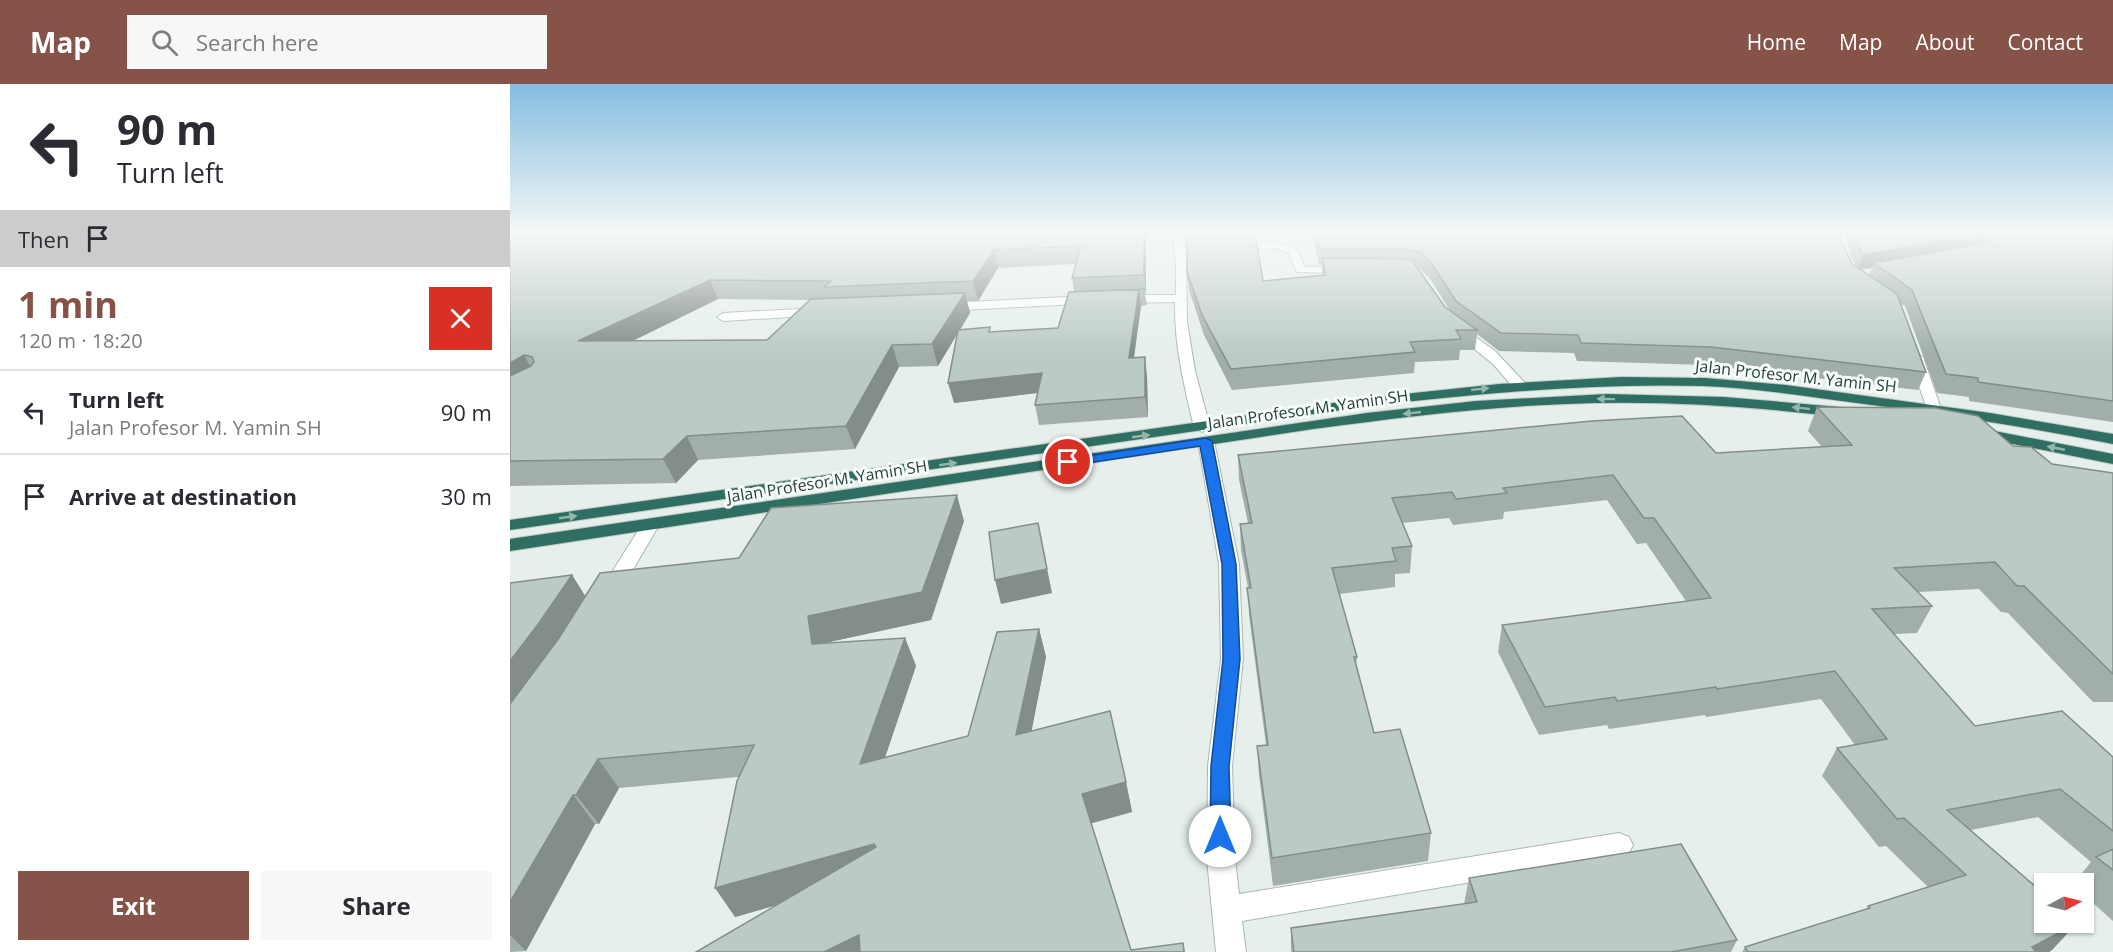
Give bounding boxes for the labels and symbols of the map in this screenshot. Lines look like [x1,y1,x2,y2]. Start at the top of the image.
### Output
street label: Jalan Profesor M. Yamin SH [1692,354,1898,398]
street label: Jalan Profesor M. Yamin SH [1204,384,1410,434]
one-way arrow [1471,384,1490,394]
one-way arrow [1597,394,1616,404]
one-way arrow [1791,403,1810,412]
one-way arrow [1402,408,1421,418]
one-way arrow [1132,431,1151,440]
pin [1042,436,1093,487]
one-way arrow [2046,443,2065,452]
street label: Jalan Profesor M. Yamin SH [723,454,929,508]
one-way arrow [939,459,958,468]
one-way arrow [559,512,578,521]
position arrow [1188,804,1252,868]
north arrow [2034,873,2094,933]

